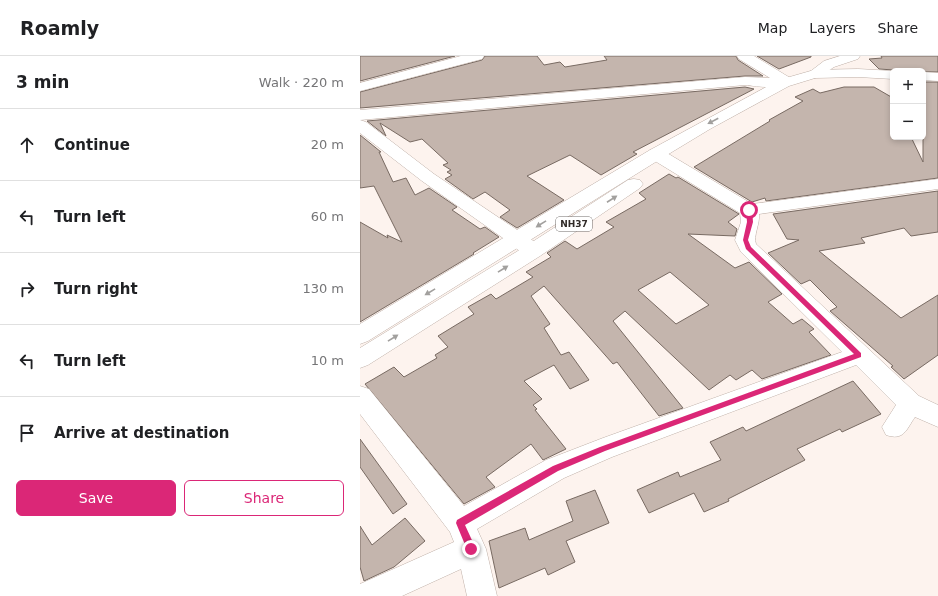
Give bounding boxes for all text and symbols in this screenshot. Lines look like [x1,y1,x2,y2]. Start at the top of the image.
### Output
text: Roamly [20,17,99,39]
text: Map [758,20,787,36]
text: Layers [809,20,856,36]
text: Share [878,20,918,36]
map controls [890,68,926,140]
button: + [890,68,926,104]
text: 3 min [16,72,69,92]
text: Walk · 220 m [259,75,344,90]
button: − [890,104,926,140]
one-way arrow [707,118,718,125]
icon: ahead [16,134,38,156]
text: Continue [54,136,130,154]
text: 20 m [311,137,344,152]
one-way arrow [607,195,618,202]
route start [740,201,758,219]
icon: left [16,206,38,228]
text: Turn left [54,208,126,226]
text: 60 m [311,209,344,224]
road number: NH37 [556,217,592,231]
one-way arrow [535,221,547,228]
one-way arrow [498,265,508,273]
icon: right [16,278,38,300]
text: Turn right [54,280,138,298]
text: 130 m [302,281,344,296]
one-way arrow [424,289,436,296]
one-way arrow [388,334,398,342]
icon: left [16,350,38,372]
text: Turn left [54,352,126,370]
text: 10 m [311,353,344,368]
icon: arrive [16,422,38,444]
text: Arrive at destination [54,424,229,442]
button: Save [16,480,176,516]
button: Share [184,480,344,516]
route end [462,540,480,558]

